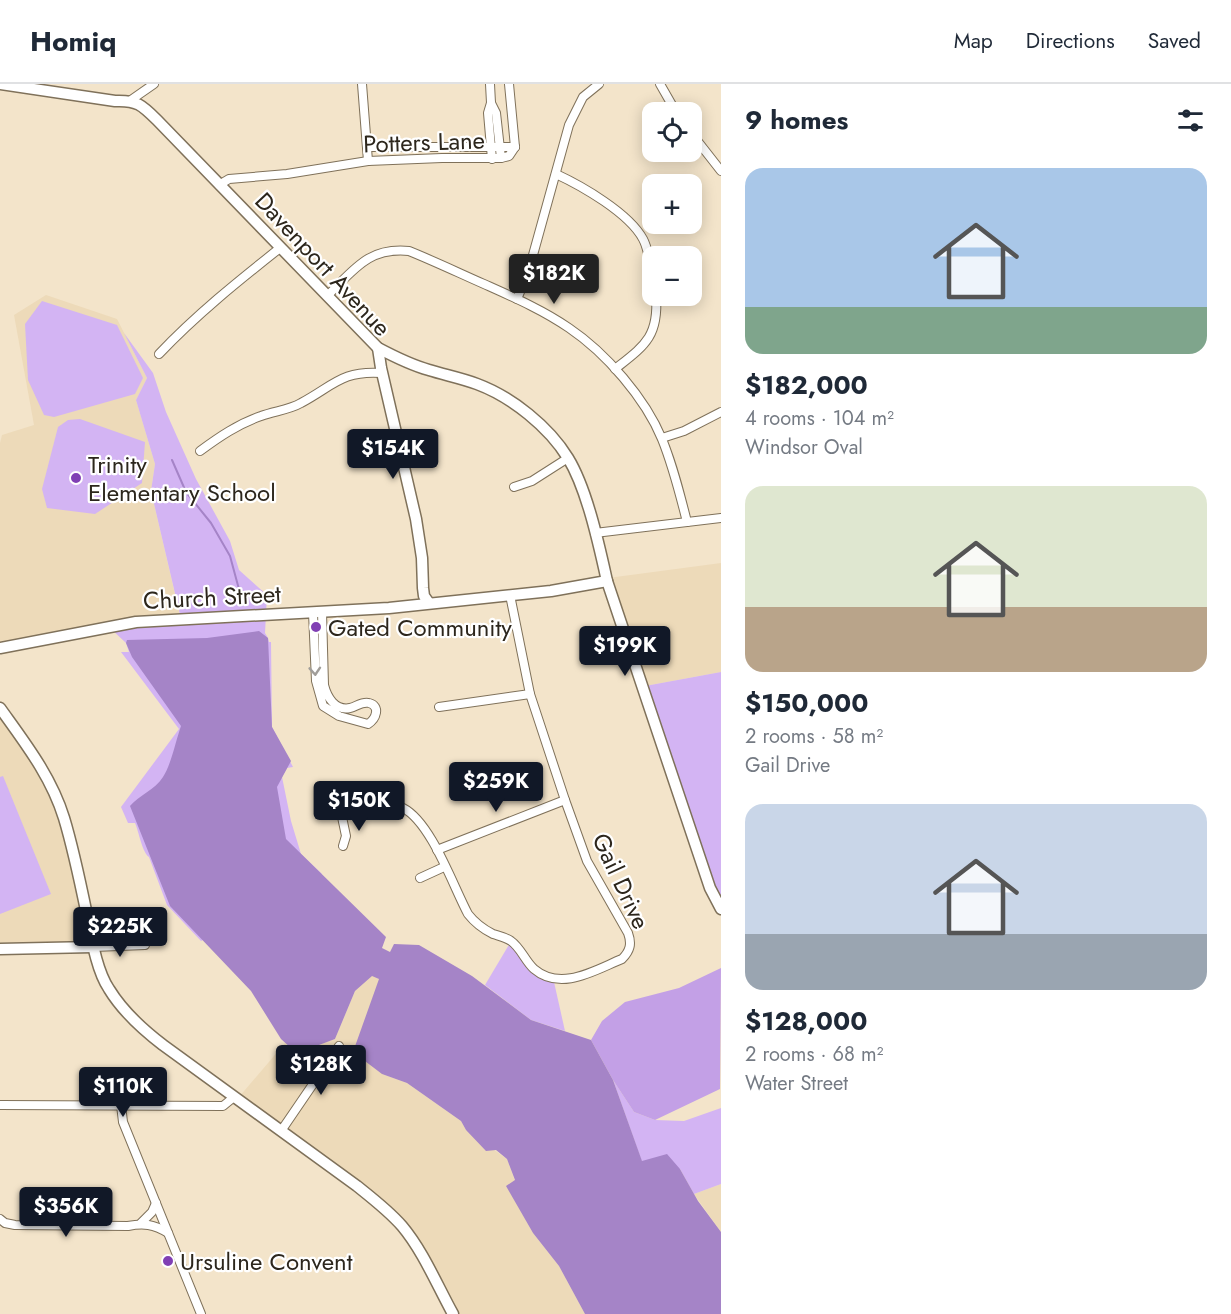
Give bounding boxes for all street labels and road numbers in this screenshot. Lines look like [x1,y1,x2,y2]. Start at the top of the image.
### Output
street label: Potters Lane [363,122,485,162]
street label: Davenport Avenue [247,184,399,344]
street label: Church Street [142,576,282,618]
street label: Gail Drive [583,827,659,935]

